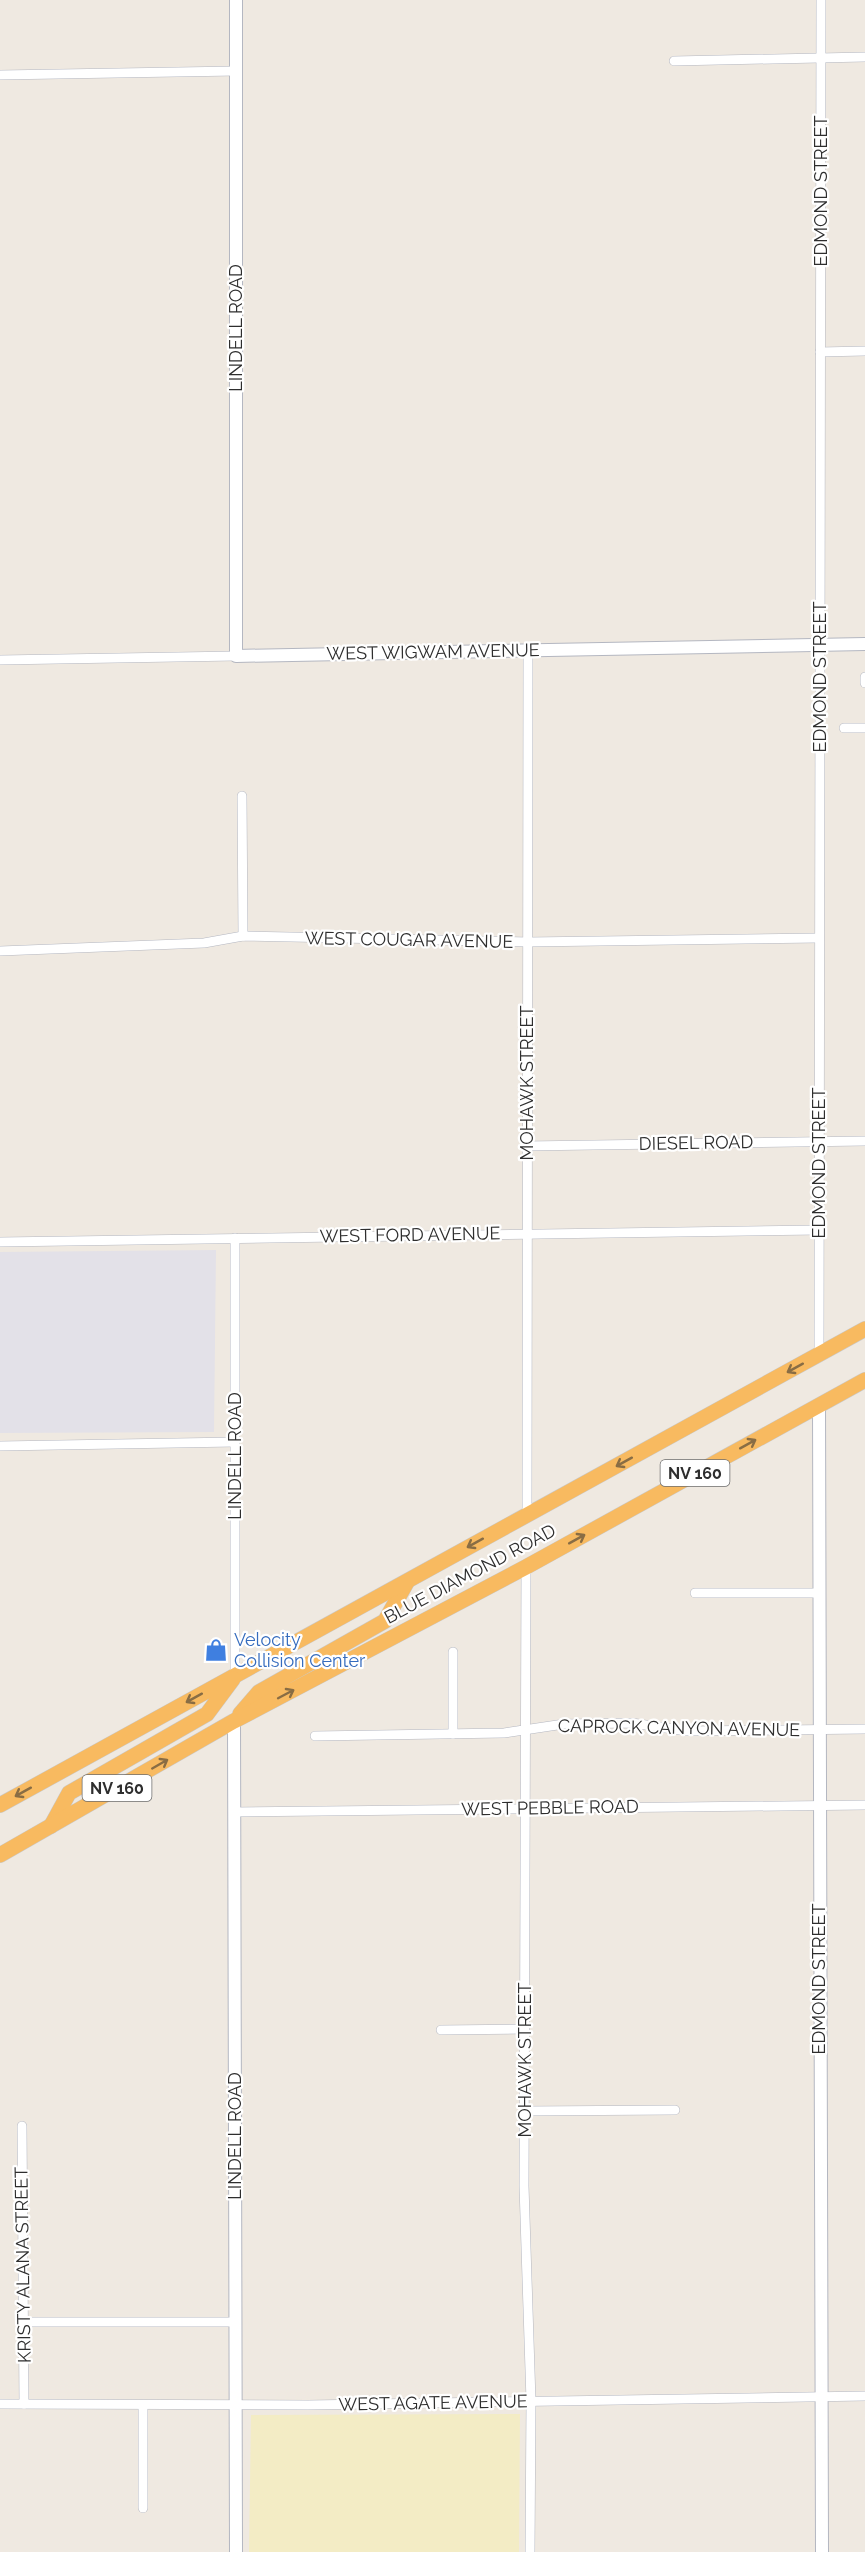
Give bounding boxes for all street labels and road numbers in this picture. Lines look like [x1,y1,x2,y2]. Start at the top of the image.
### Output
street label: EDMOND STREET [810,115,831,267]
street label: LINDELL ROAD [225,264,246,392]
street label: EDMOND STREET [809,601,830,753]
street label: WEST WIGWAM AVENUE [326,639,540,664]
street label: WEST COUGAR AVENUE [305,927,513,952]
street label: MOHAWK STREET [516,1005,537,1161]
street label: EDMOND STREET [808,1087,829,1239]
street label: DIESEL ROAD [639,1131,754,1154]
street label: WEST FORD AVENUE [319,1222,501,1247]
street label: LINDELL ROAD [224,1392,245,1520]
road number: NV 160 [660,1460,730,1486]
street label: BLUE DIAMOND ROAD [380,1519,559,1628]
street label: CAPROCK CANYON AVENUE [558,1715,800,1740]
road number: NV 160 [82,1775,152,1801]
street label: WEST PEBBLE ROAD [461,1795,639,1820]
street label: EDMOND STREET [808,1903,829,2055]
street label: MOHAWK STREET [514,1982,535,2138]
street label: LINDELL ROAD [224,2072,245,2200]
street label: KRISTY ALANA STREET [10,2167,35,2363]
street label: WEST AGATE AVENUE [338,2390,528,2415]

